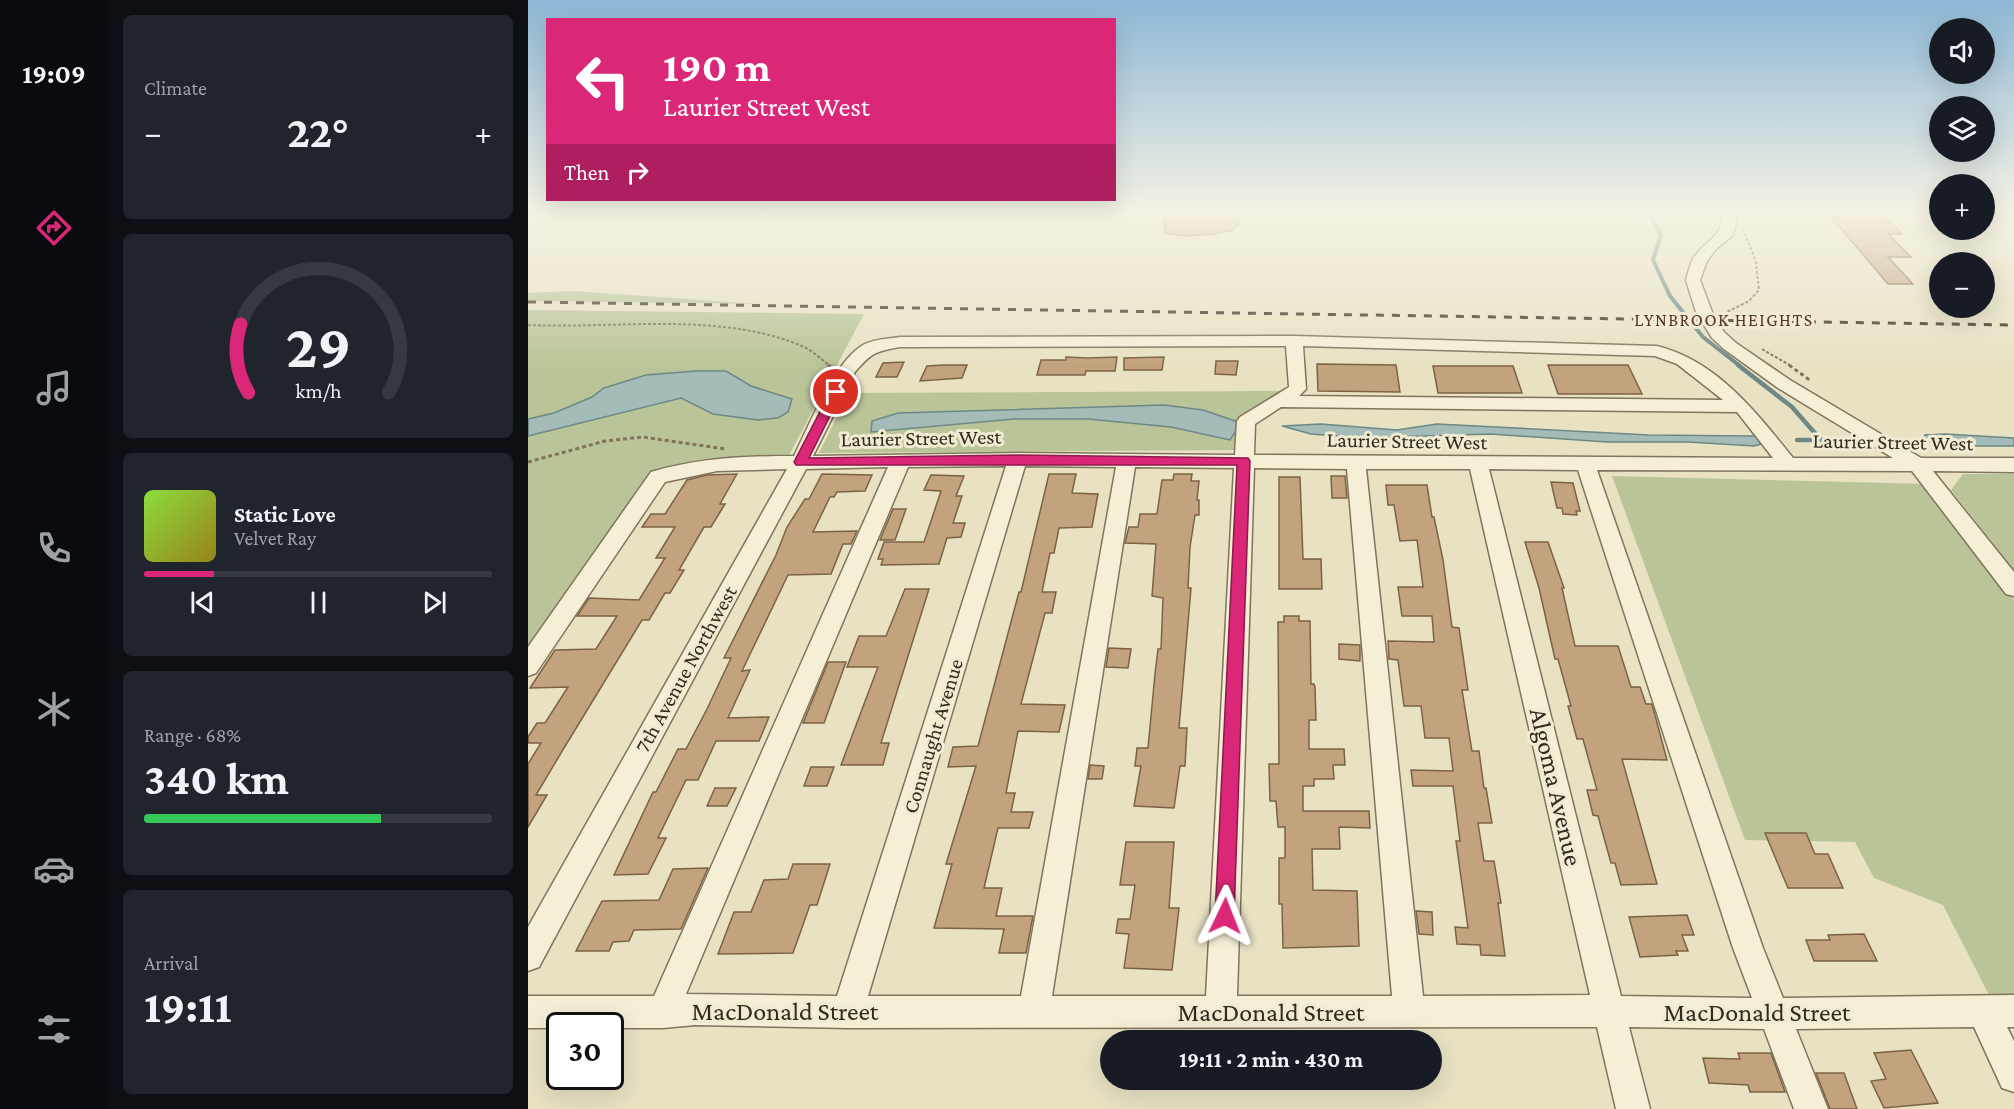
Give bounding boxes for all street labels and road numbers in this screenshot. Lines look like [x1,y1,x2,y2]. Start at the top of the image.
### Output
street label: Laurier Street West [840,425,1003,451]
street label: Laurier Street West [1326,428,1489,454]
street label: Laurier Street West [1812,429,1975,455]
street label: 7th Avenue Northwest [630,581,742,757]
street label: Connaught Avenue [898,656,968,816]
street label: Algoma Avenue [1524,705,1588,869]
street label: MacDonald Street [692,997,879,1026]
street label: MacDonald Street [1178,998,1365,1027]
street label: MacDonald Street [1664,998,1851,1027]

